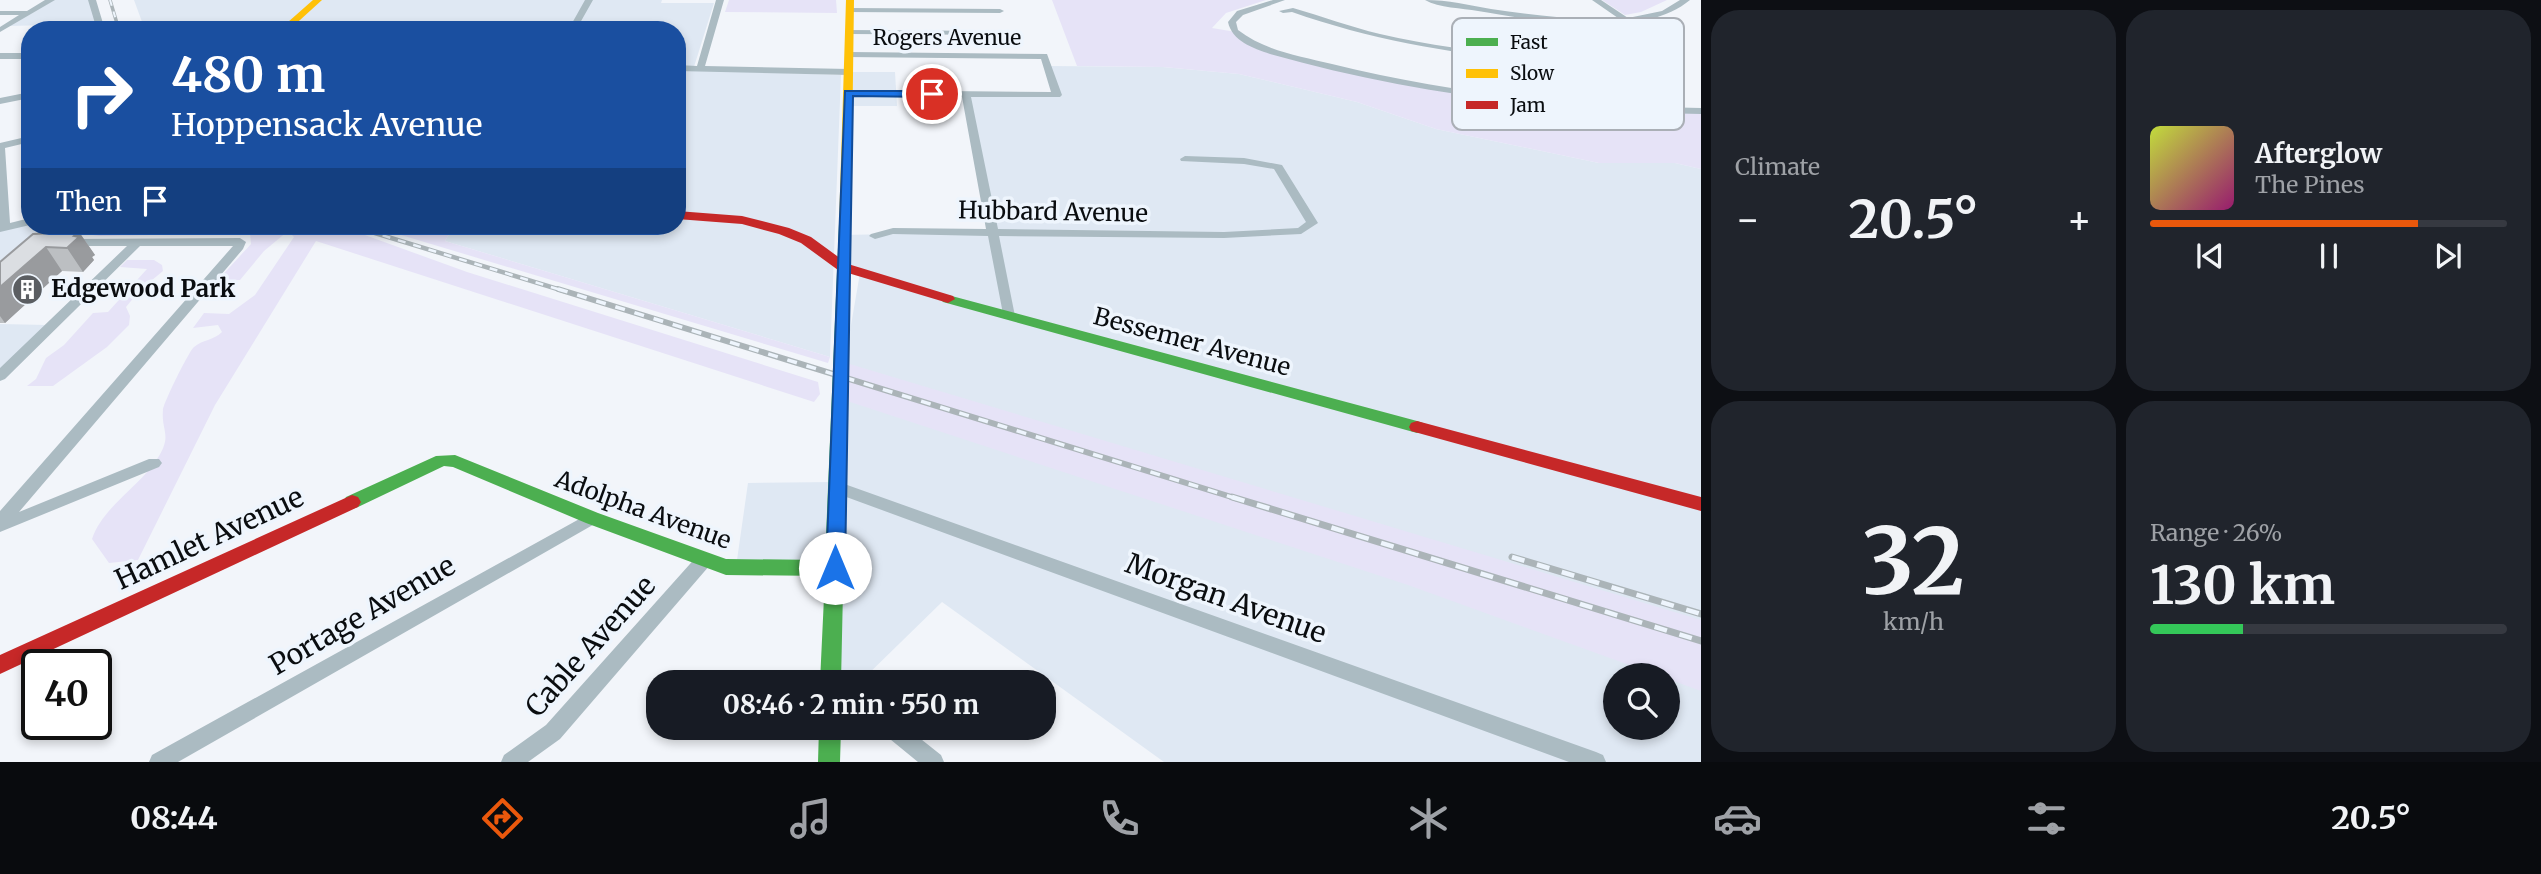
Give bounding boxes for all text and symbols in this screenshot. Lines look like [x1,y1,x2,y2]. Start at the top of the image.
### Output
legend [1452,18,1684,130]
street label: Rogers Avenue [873,24,1021,51]
text: Fast [1510,30,1548,54]
text: 480 m [171,44,325,105]
icon: right [56,49,147,140]
text: Slow [1510,61,1555,85]
pin [902,64,962,124]
icon: arrive [913,75,951,113]
text: Jam [1509,93,1546,117]
text: Hoppensack Avenue [171,105,483,145]
text: Afterglow [2255,137,2382,170]
text: Climate [1735,152,1820,181]
text: The Pines [2255,170,2365,199]
icon: arrive [136,182,174,220]
text: Then [56,185,122,218]
text: 20.5° [1849,187,1978,252]
street label: Hubbard Avenue [958,194,1148,229]
text: − [1735,196,1760,243]
text: + [2067,196,2092,243]
icon: previous [2191,237,2229,275]
icon: pause [2310,237,2348,275]
icon: next [2429,237,2467,275]
building icon: Edgewood Park [11,272,45,306]
place label: Edgewood Park [51,273,236,304]
street label: Bessemer Avenue [1090,300,1294,383]
street label: Adolpha Avenue [550,463,736,556]
street label: Hamlet Avenue [109,479,309,597]
text: 32 [1862,504,1965,619]
text: Range · 26% [2150,518,2282,547]
position arrow [798,531,872,605]
street label: Morgan Avenue [1121,545,1331,651]
street label: Portage Avenue [263,547,461,683]
text: 130 km [2150,553,2335,618]
street label: Cable Avenue [517,568,663,724]
text: km/h [1883,607,1944,636]
speed limit sign: 40 [21,649,112,740]
map controls [1603,663,1680,740]
button: search [1603,663,1680,740]
text: 08:46 · 2 min · 550 m [723,688,979,721]
icon: directions [478,794,527,843]
icon: music [786,794,835,843]
icon: phone [1095,794,1144,843]
icon: climate [1404,794,1453,843]
icon: car [1713,794,1762,843]
icon: filters [2022,794,2071,843]
text: 08:44 [130,798,218,838]
text: 20.5° [2331,798,2411,838]

